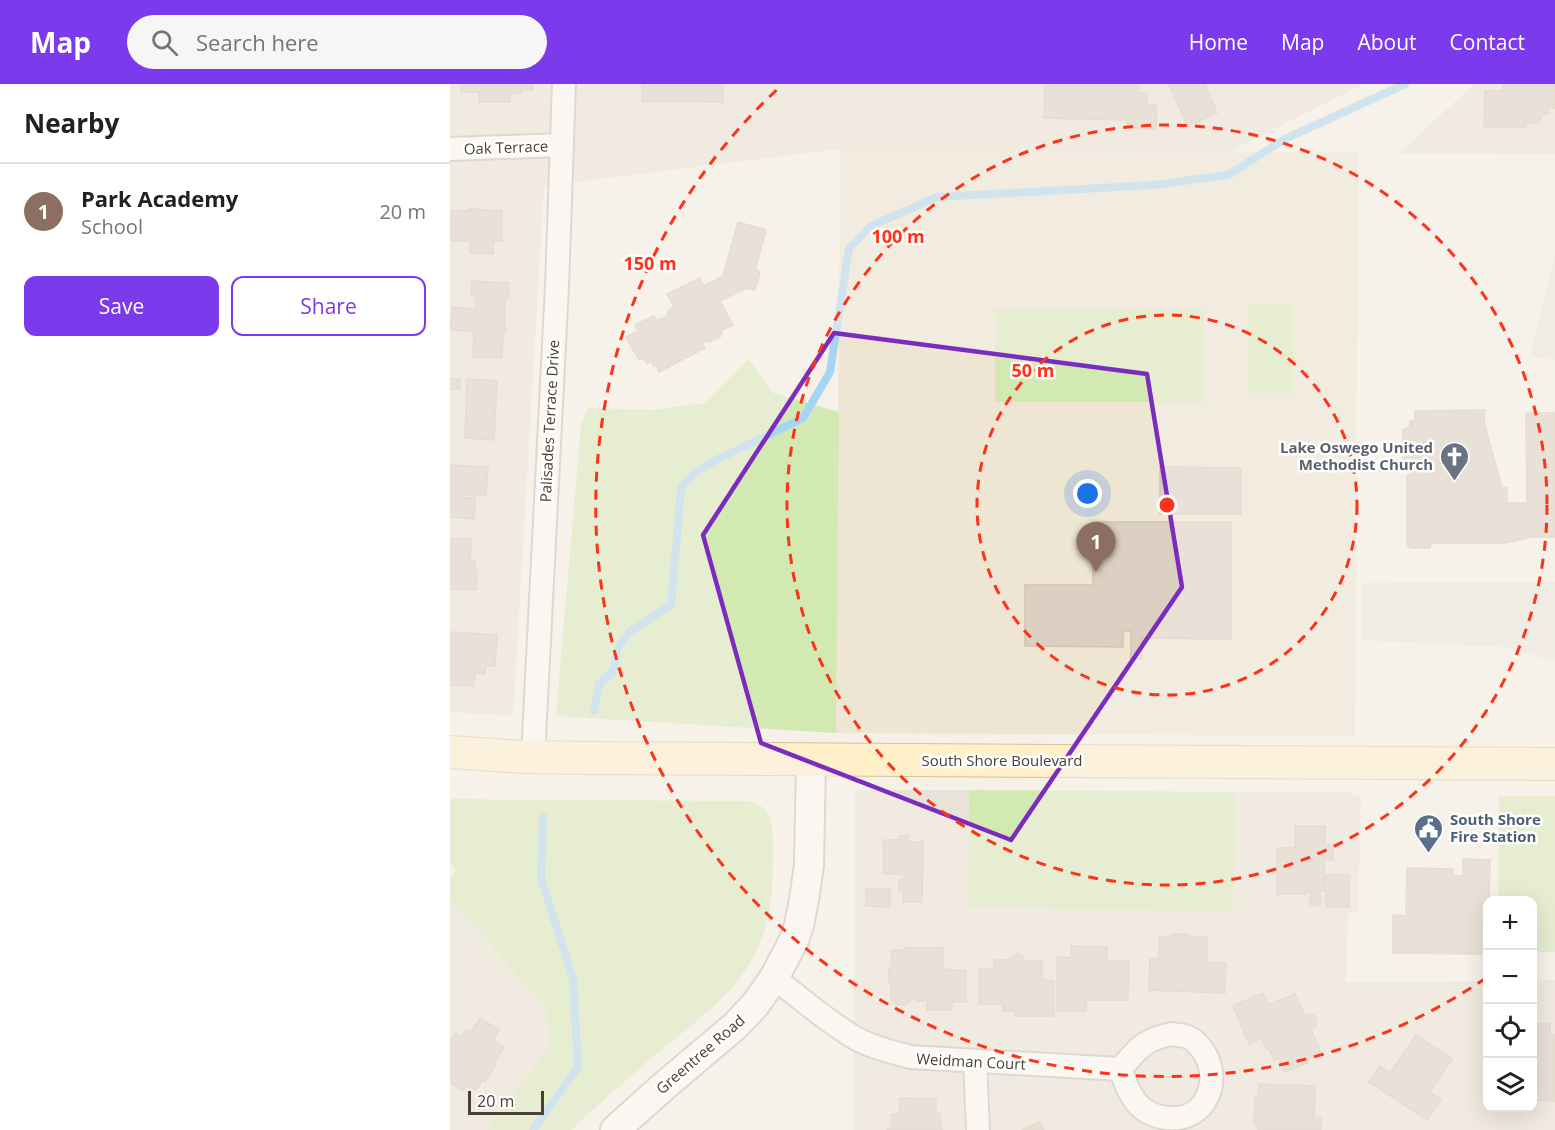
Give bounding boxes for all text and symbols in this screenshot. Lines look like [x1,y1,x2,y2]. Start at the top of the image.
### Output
search box [127,15,547,69]
text: Map [30,23,91,61]
icon: search [148,26,181,59]
text: Search here [196,27,319,57]
text: Home [1189,28,1248,56]
text: Map [1281,28,1324,56]
text: About [1357,28,1417,56]
text: Contact [1450,28,1525,56]
text: Nearby [24,105,119,141]
street label: Oak Terrace [463,136,549,158]
text: Park Academy [81,183,238,213]
text: 1 [38,198,49,225]
text: 20 m [379,198,426,225]
text: School [81,213,143,240]
text: 100 m [871,224,925,248]
text: 150 m [623,251,677,275]
button: Save [24,276,219,336]
button: Share [231,276,426,336]
street label: Palisades Terrace Drive [535,339,563,503]
text: 50 m [1012,358,1054,382]
place label: Lake Oswego United Methodist Church [1280,437,1433,474]
church icon: Lake Oswego United Methodist Church [1438,440,1470,482]
your location [1073,479,1102,508]
centre of rings [1157,495,1177,515]
pin: 1 [1076,522,1116,572]
street label: South Shore Boulevard [921,750,1083,770]
place label: South Shore Fire Station [1450,809,1541,846]
public building icon: South Shore Fire Station [1413,812,1445,854]
map controls [1483,896,1537,1112]
button: + [1483,896,1537,950]
button: − [1483,950,1537,1004]
button: locate [1483,1004,1537,1058]
street label: Greentree Road [652,1010,748,1098]
street label: Weidman Court [916,1048,1026,1074]
button: layers [1483,1058,1537,1112]
scale bar [468,1088,544,1116]
text: 20 m [477,1090,514,1112]

